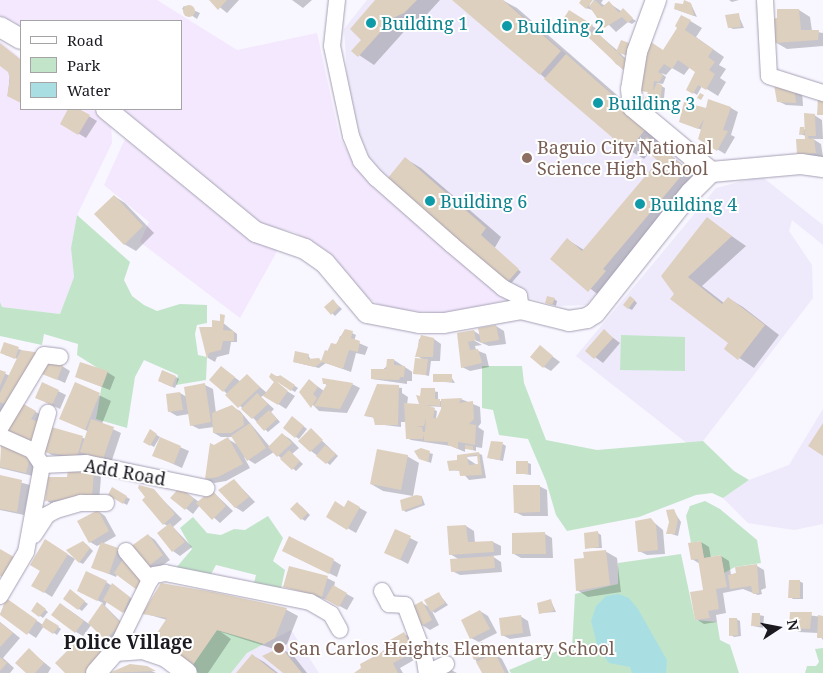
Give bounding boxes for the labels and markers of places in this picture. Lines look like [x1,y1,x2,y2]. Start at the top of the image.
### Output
place label: Building 1 [381,12,468,34]
place label: Building 2 [517,15,604,37]
marker: Building 1 [365,17,377,29]
marker: Building 2 [501,20,513,32]
place label: Building 3 [608,92,695,114]
marker: Building 3 [592,97,604,109]
place label: Baguio City National Science High School [537,137,713,180]
marker: Baguio City National Science High School [521,152,533,164]
place label: Building 6 [440,190,527,212]
place label: Building 4 [650,193,737,215]
marker: Building 6 [424,195,436,207]
marker: Building 4 [634,198,646,210]
place label: San Carlos Heights Elementary School [289,637,614,659]
marker: San Carlos Heights Elementary School [273,642,285,654]

